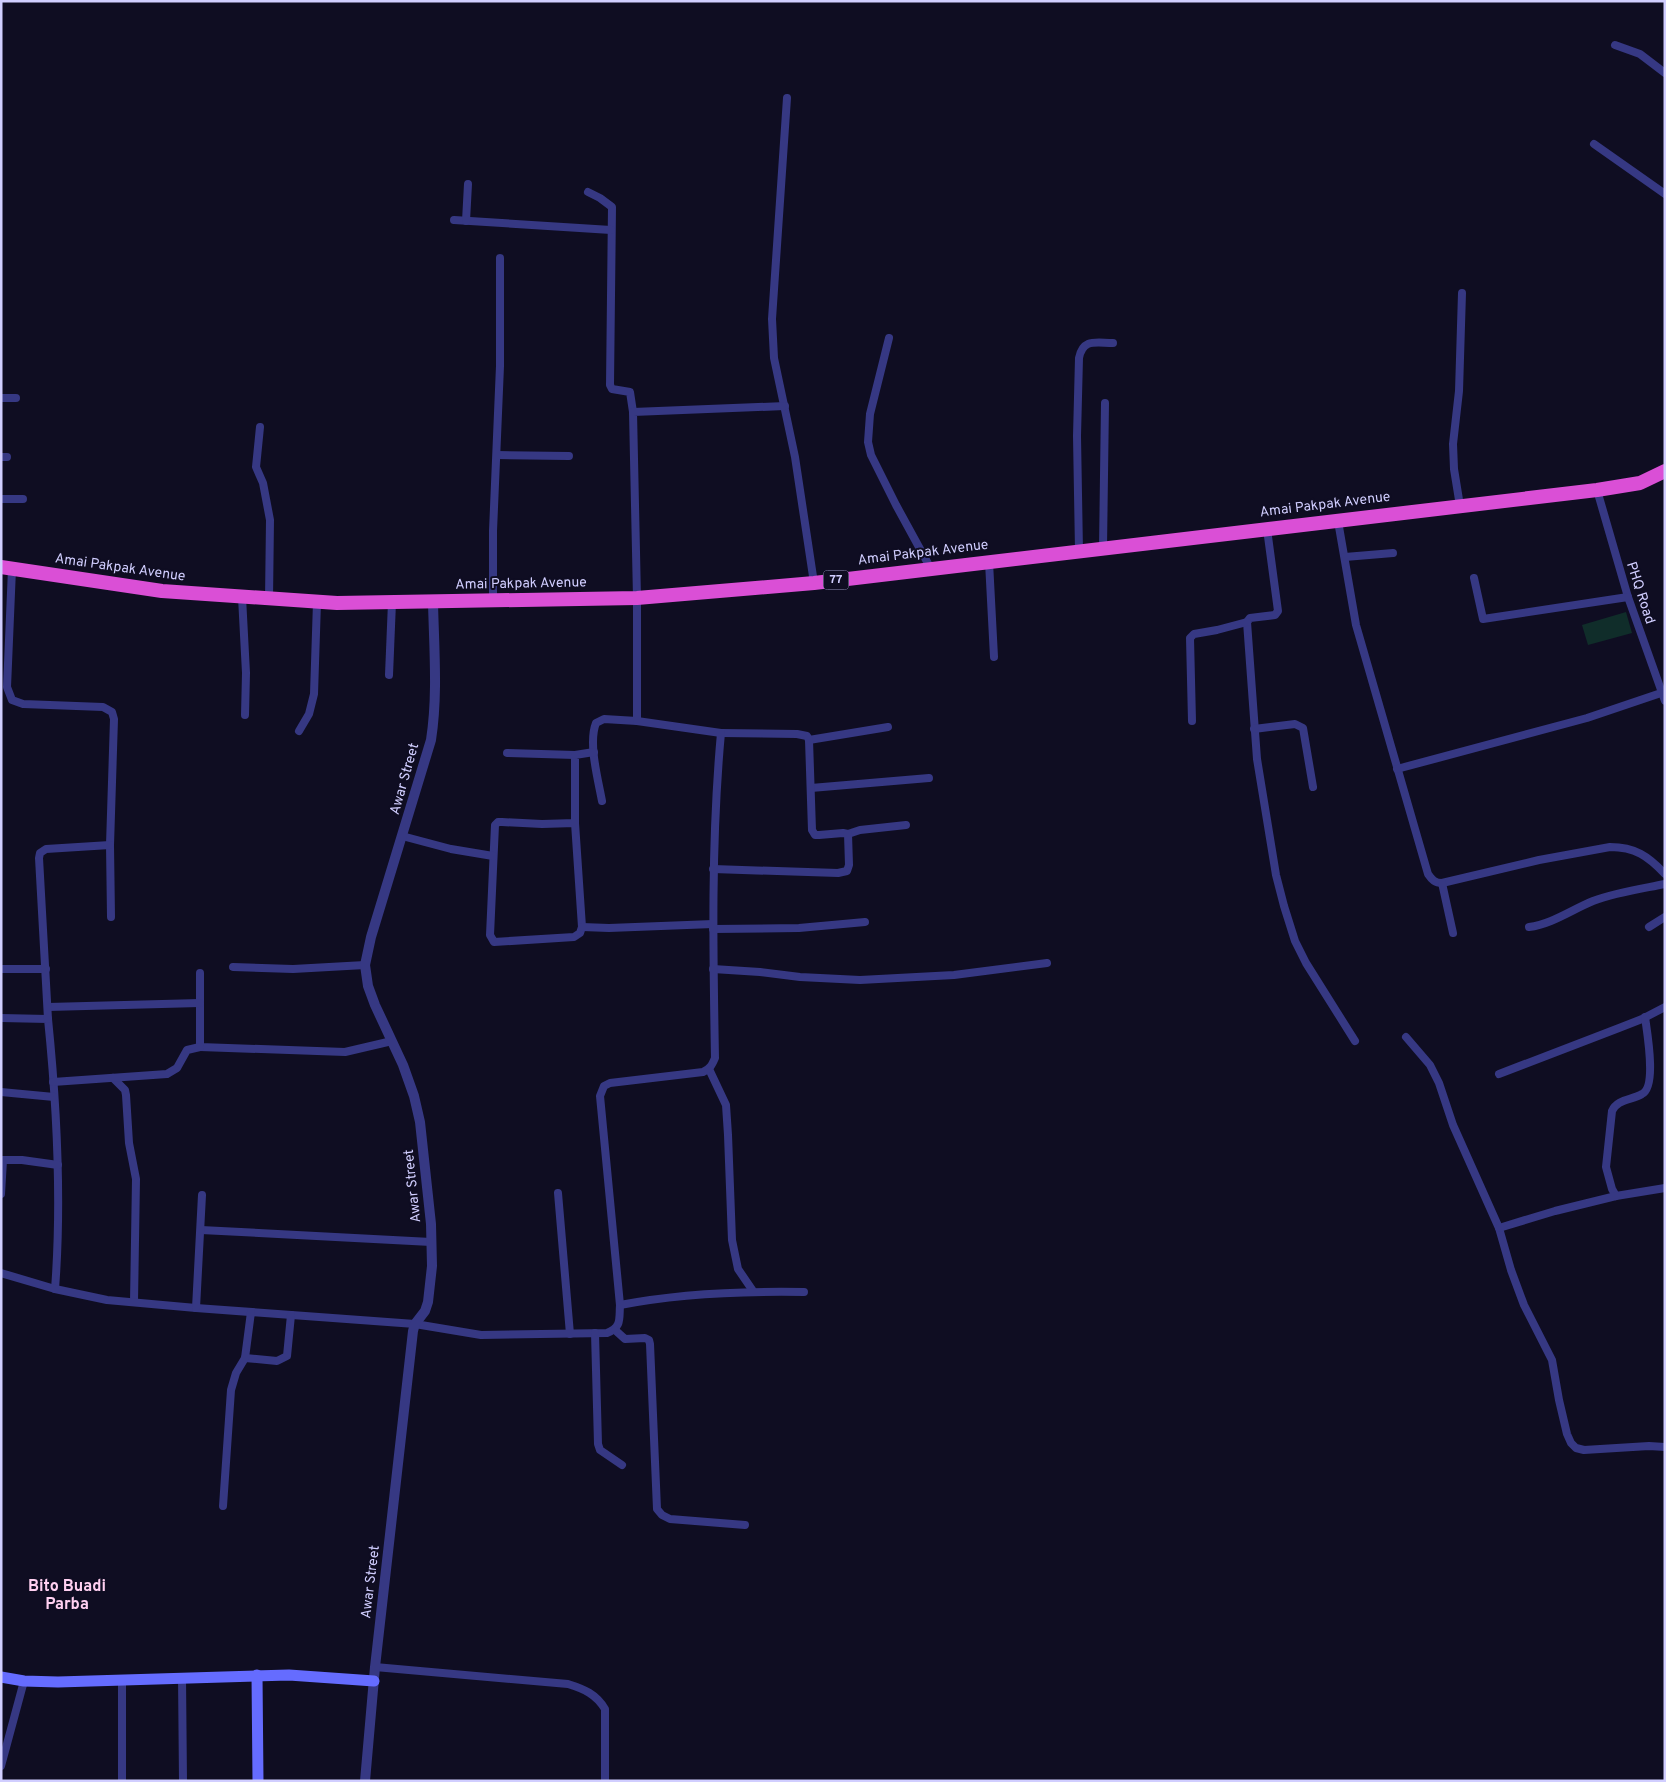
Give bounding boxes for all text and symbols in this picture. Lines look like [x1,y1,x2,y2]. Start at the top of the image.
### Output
street label: Amai Pakpak Avenue [1259,489,1391,521]
street label: Amai Pakpak Avenue [857,537,989,569]
street label: Amai Pakpak Avenue [54,550,186,586]
street label: PHQ Road [1622,560,1658,626]
road number: 77 [824,570,848,590]
street label: Amai Pakpak Avenue [455,574,587,594]
street label: Awar Street [387,741,423,817]
street label: Awar Street [401,1148,425,1224]
street label: Awar Street [358,1544,384,1620]
district label: Bito Buadi Parba [28,1577,106,1615]

